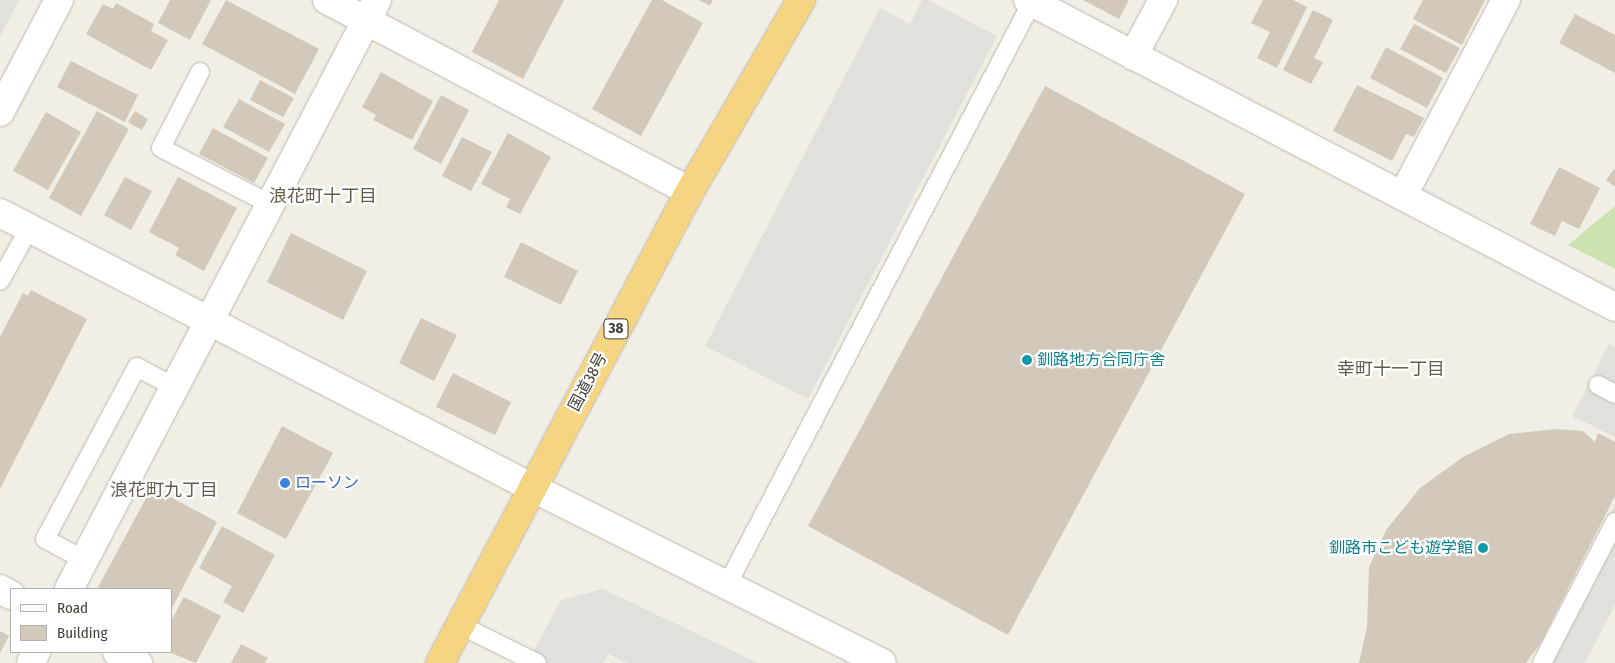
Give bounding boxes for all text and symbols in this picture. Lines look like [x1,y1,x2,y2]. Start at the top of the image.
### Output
district label: 浪花町十丁目 [269,185,377,207]
road number: 38 [602,316,630,342]
street label: 国道38号 [565,350,611,414]
place label: 釧路地方合同庁舎 [1037,350,1165,370]
marker: 釧路地方合同庁舎 [1021,354,1033,366]
district label: 幸町十一丁目 [1337,358,1445,380]
place label: ローソン [295,473,359,493]
marker: ローソン [279,477,291,489]
district label: 浪花町九丁目 [110,479,218,501]
place label: 釧路市こども遊学館 [1329,538,1473,558]
marker: 釧路市こども遊学館 [1477,542,1489,554]
legend [10,588,172,653]
text: Road [57,599,88,617]
text: Building [57,624,108,642]

